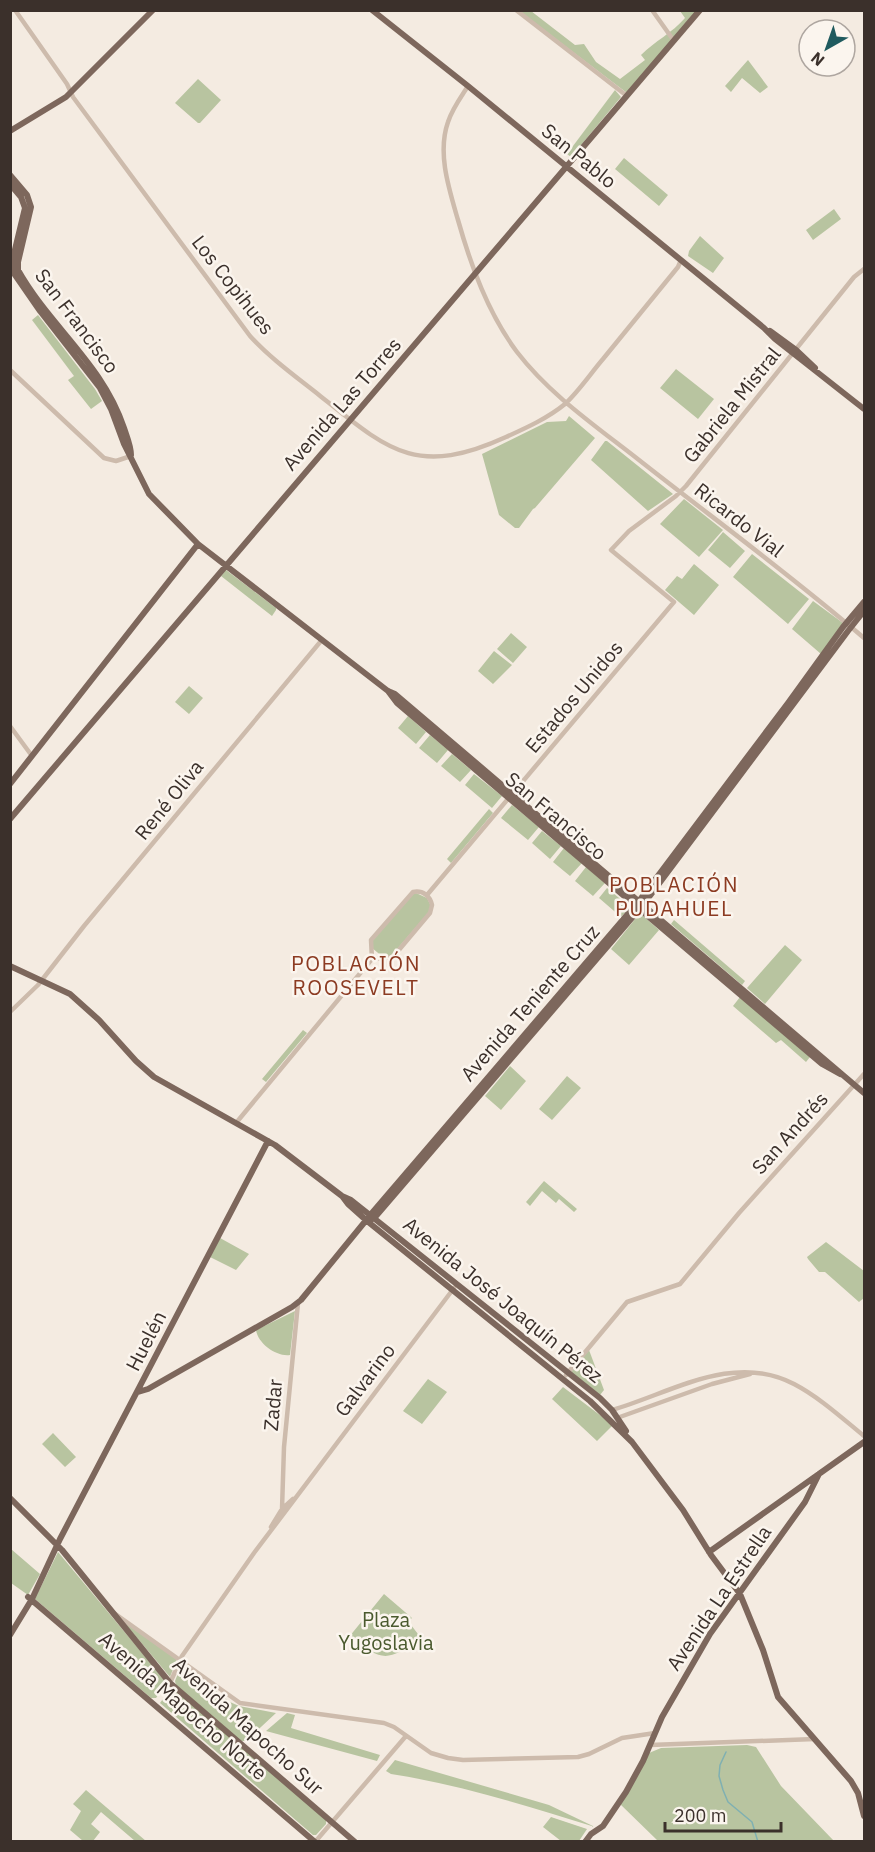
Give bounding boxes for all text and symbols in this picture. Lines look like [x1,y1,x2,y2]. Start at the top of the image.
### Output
north arrow [797,18,857,78]
text: N [806,48,828,71]
street label: San Pablo [536,117,622,194]
street label: Los Copihues [186,229,281,340]
street label: San Francisco [29,263,126,379]
street label: Avenida Las Torres [276,331,407,476]
street label: Gabriela Mistral [677,341,787,468]
street label: Ricardo Vial [689,476,790,563]
street label: Estados Unidos [519,635,629,758]
street label: René Oliva [128,754,209,845]
street label: San Francisco [500,765,613,866]
district label: POBLACIÓN PUDAHUEL [609,870,739,922]
street label: Avenida Teniente Cruz [454,919,605,1087]
district label: POBLACIÓN ROOSEVELT [291,949,421,1001]
street label: San Andrés [745,1086,834,1180]
street label: Avenida José Joaquín Pérez [398,1211,609,1389]
street label: Huelén [119,1306,172,1376]
street label: Galvarino [328,1338,401,1422]
street label: Zadar [257,1378,288,1432]
street label: Avenida La Estrella [660,1520,777,1676]
park label: Plaza Yugoslavia [338,1606,434,1656]
street label: Avenida Mapocho Norte [94,1625,273,1786]
street label: Avenida Mapocho Sur [167,1651,329,1801]
scale bar [665,1795,780,1833]
text: 200 m [674,1804,726,1827]

